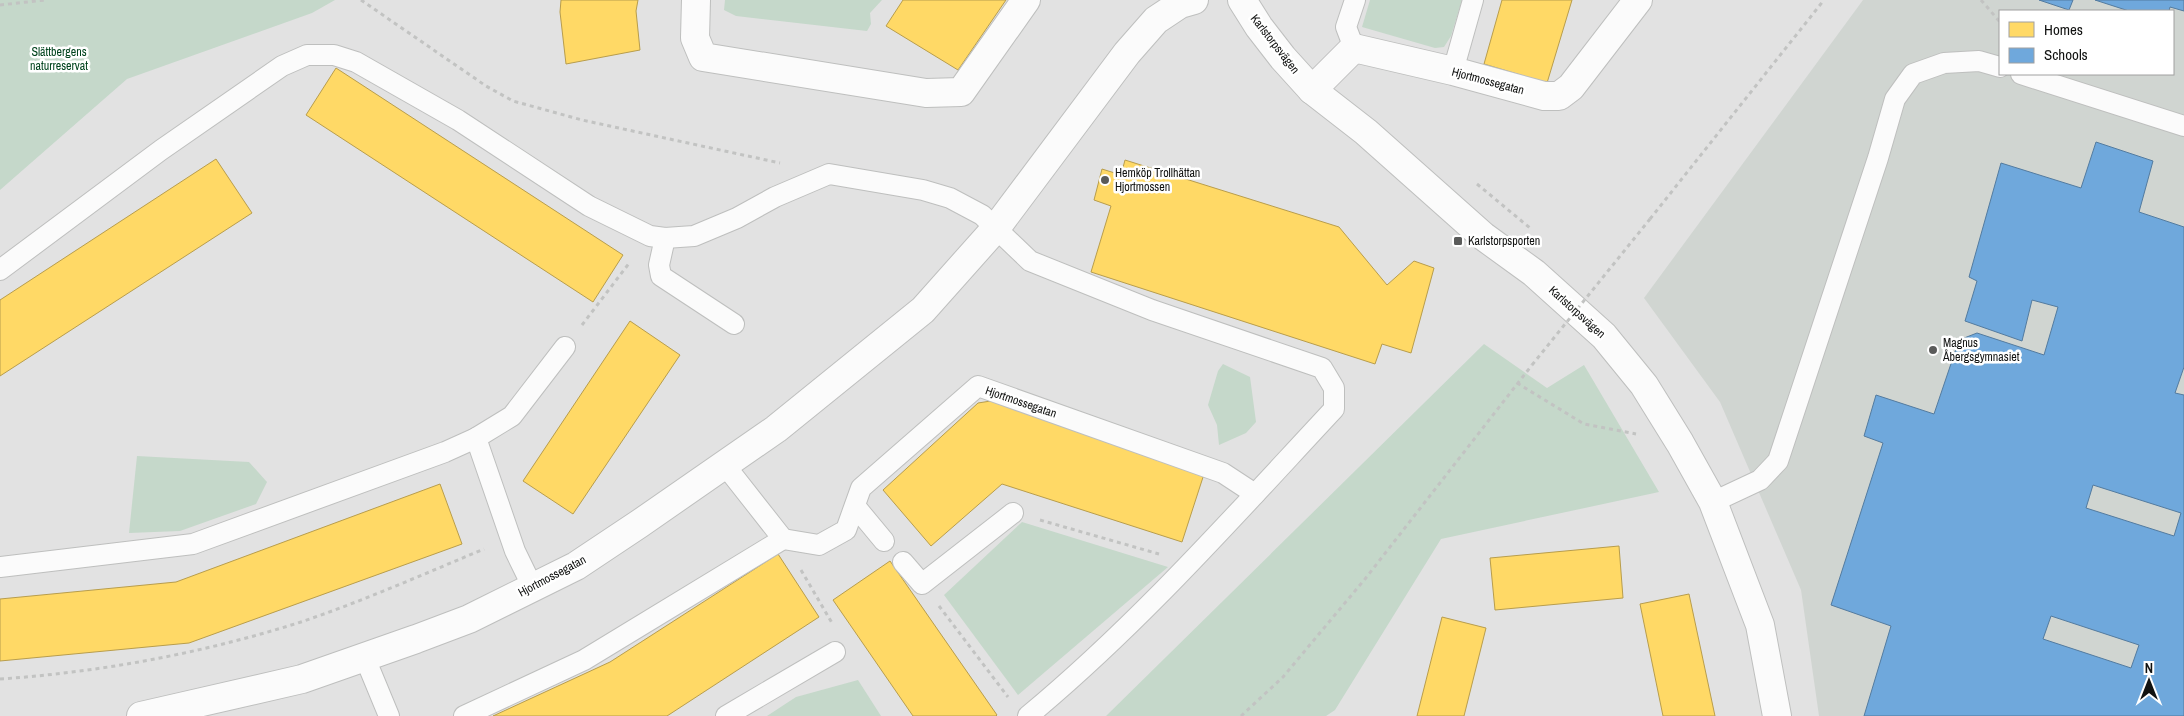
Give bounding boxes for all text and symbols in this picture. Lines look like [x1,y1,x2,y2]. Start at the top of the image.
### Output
legend [1999,10,2174,75]
street label: Karlstorpsvägen [1247,11,1303,77]
text: Homes [2044,19,2083,40]
park label: Slättbergens naturreservat [30,44,88,74]
text: Schools [2044,44,2088,65]
street label: Hjortmossegatan [1450,64,1526,98]
place label: Hemköp Trollhättan Hjortmossen [1115,165,1200,195]
marker: Hemköp Trollhättan Hjortmossen [1099,174,1111,186]
place label: Karlstorpsporten [1468,233,1540,249]
marker: Karlstorpsporten [1452,235,1464,247]
street label: Karlstorpsvägen [1545,282,1609,342]
place label: Magnus Åbergsgymnasiet [1942,335,2020,365]
marker: Magnus Åbergsgymnasiet [1927,344,1939,356]
street label: Hjortmossegatan [983,382,1059,422]
street label: Hjortmossegatan [515,551,589,601]
north arrow [2124,656,2174,706]
text: N [2145,659,2153,677]

